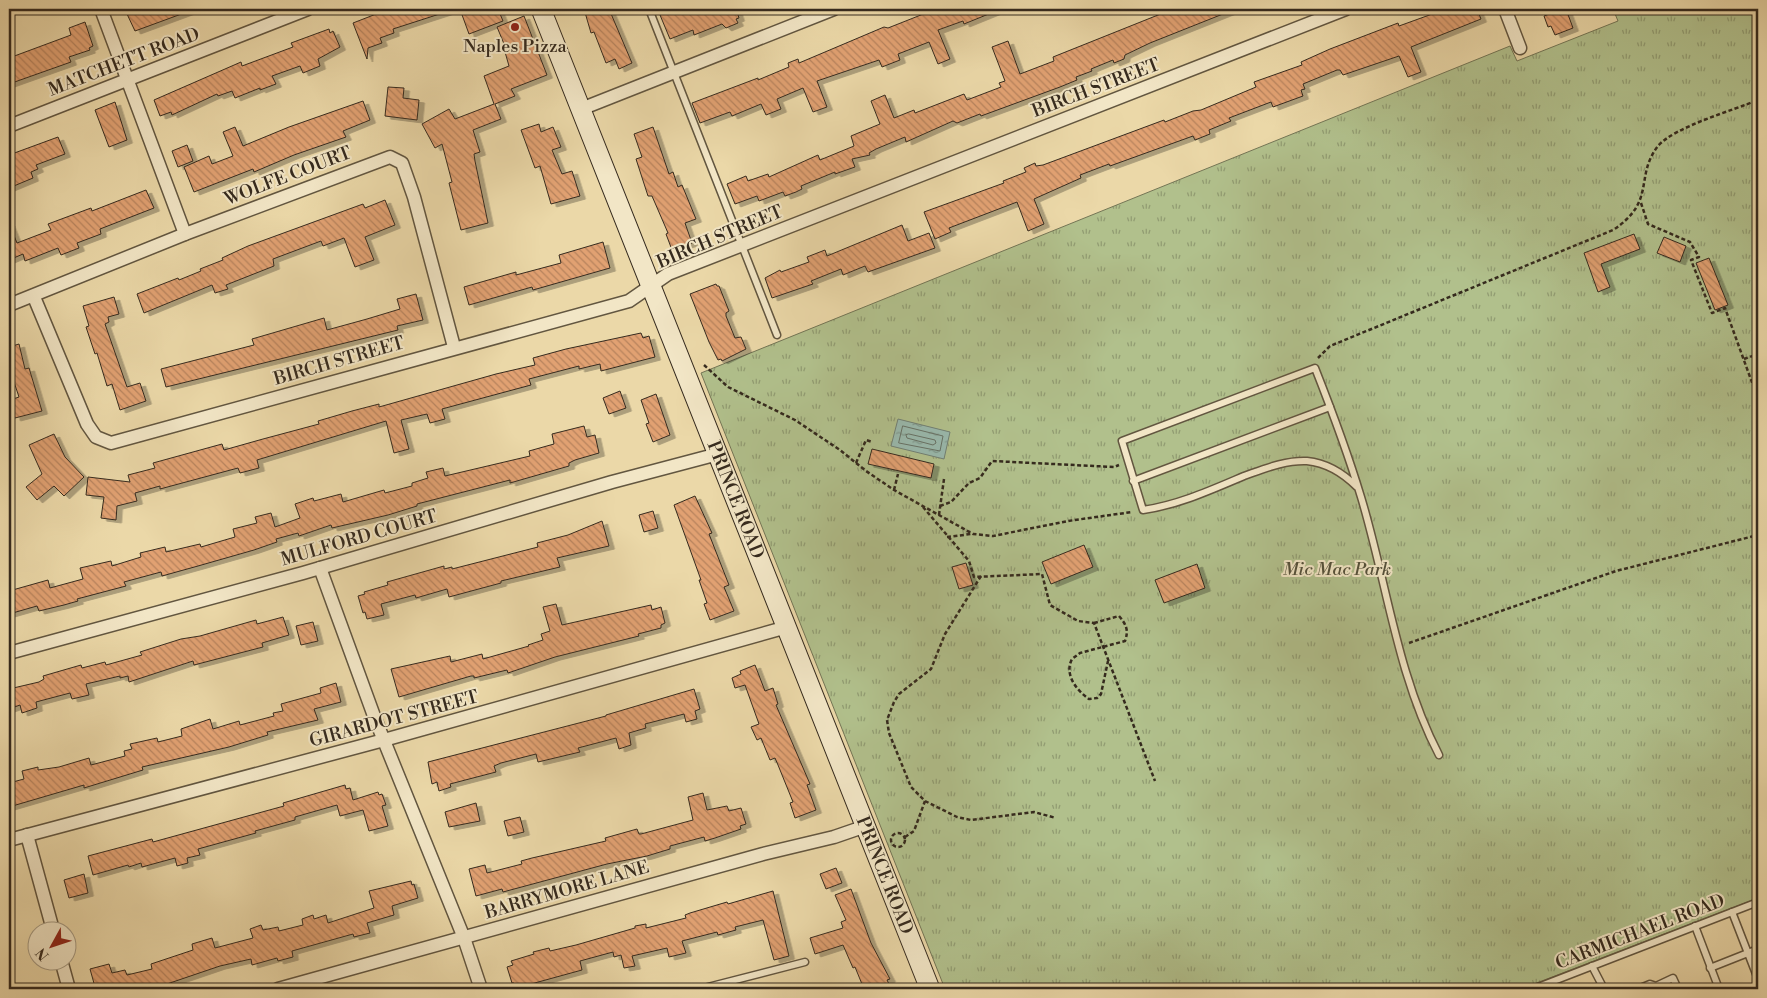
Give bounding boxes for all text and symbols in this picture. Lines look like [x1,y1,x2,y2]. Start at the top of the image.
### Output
marker: Naples Pizza [509,21,521,33]
street label: MATCHETT ROAD [45,23,203,101]
place label: Naples Pizza [463,35,568,58]
street label: BIRCH STREET [1028,53,1163,123]
street label: WOLFE COURT [220,141,355,211]
street label: BIRCH STREET [652,200,787,274]
street label: BIRCH STREET [270,331,407,391]
street label: PRINCE ROAD [702,437,770,562]
street label: MULFORD COURT [278,505,440,571]
park label: Mic Mac Park [1283,558,1391,581]
street label: GIRARDOT STREET [307,685,481,753]
street label: PRINCE ROAD [851,813,919,938]
street label: BARRYMORE LANE [481,855,652,925]
street label: CARMICHAEL ROAD [1552,889,1728,975]
north arrow [28,920,78,970]
text: N [32,944,53,964]

